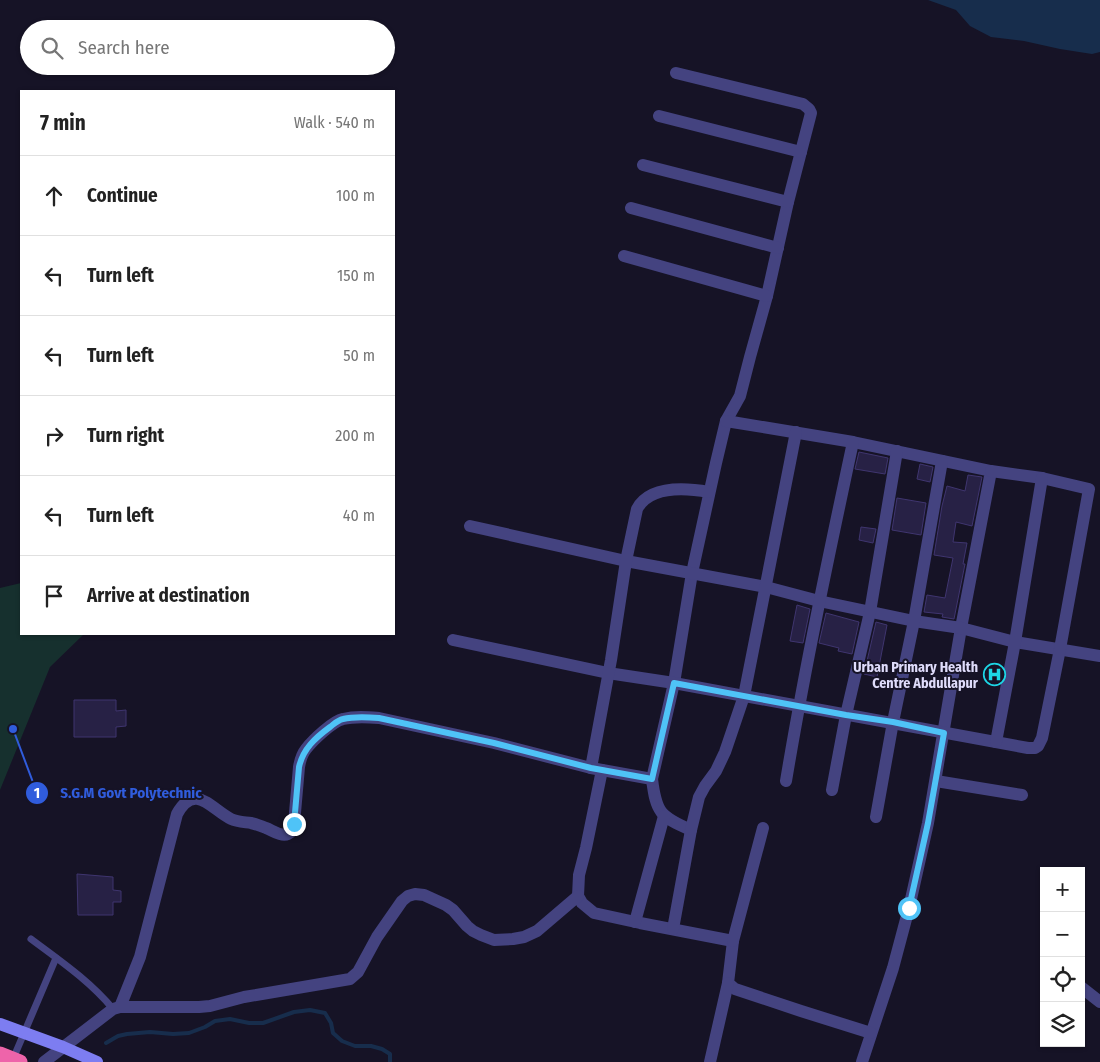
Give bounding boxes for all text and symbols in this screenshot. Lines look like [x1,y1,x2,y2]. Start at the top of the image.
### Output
search box [20,20,395,75]
icon: search [38,34,66,62]
text: Search here [78,36,170,59]
text: 7 min [40,110,86,136]
text: Walk · 540 m [294,113,375,132]
icon: ahead [40,182,68,210]
text: Continue [87,184,158,207]
text: 100 m [336,186,375,205]
icon: left [40,262,68,290]
text: Turn left [87,264,154,287]
text: 150 m [337,266,375,285]
icon: left [40,342,68,370]
text: Turn left [87,344,154,367]
text: 50 m [343,346,375,365]
icon: right [40,422,68,450]
text: Turn right [87,424,164,447]
text: 200 m [335,426,375,445]
icon: left [40,502,68,530]
text: Turn left [87,504,154,527]
text: 40 m [343,506,375,525]
icon: arrive [40,582,68,610]
text: Arrive at destination [87,584,250,607]
place label: Urban Primary Health Centre Abdullapur [853,659,979,692]
hospital icon: Urban Primary Health Centre Abdullapur [982,663,1006,687]
callout: S.G.M Govt Polytechnic [25,778,211,808]
text: 1 [34,784,40,802]
text: S.G.M Govt Polytechnic [60,784,202,802]
route end [283,813,306,836]
map controls [1040,867,1085,1047]
button: + [1040,867,1085,912]
route start [898,897,921,920]
button: − [1040,912,1085,957]
button: locate [1040,957,1085,1002]
button: layers [1040,1002,1085,1047]

